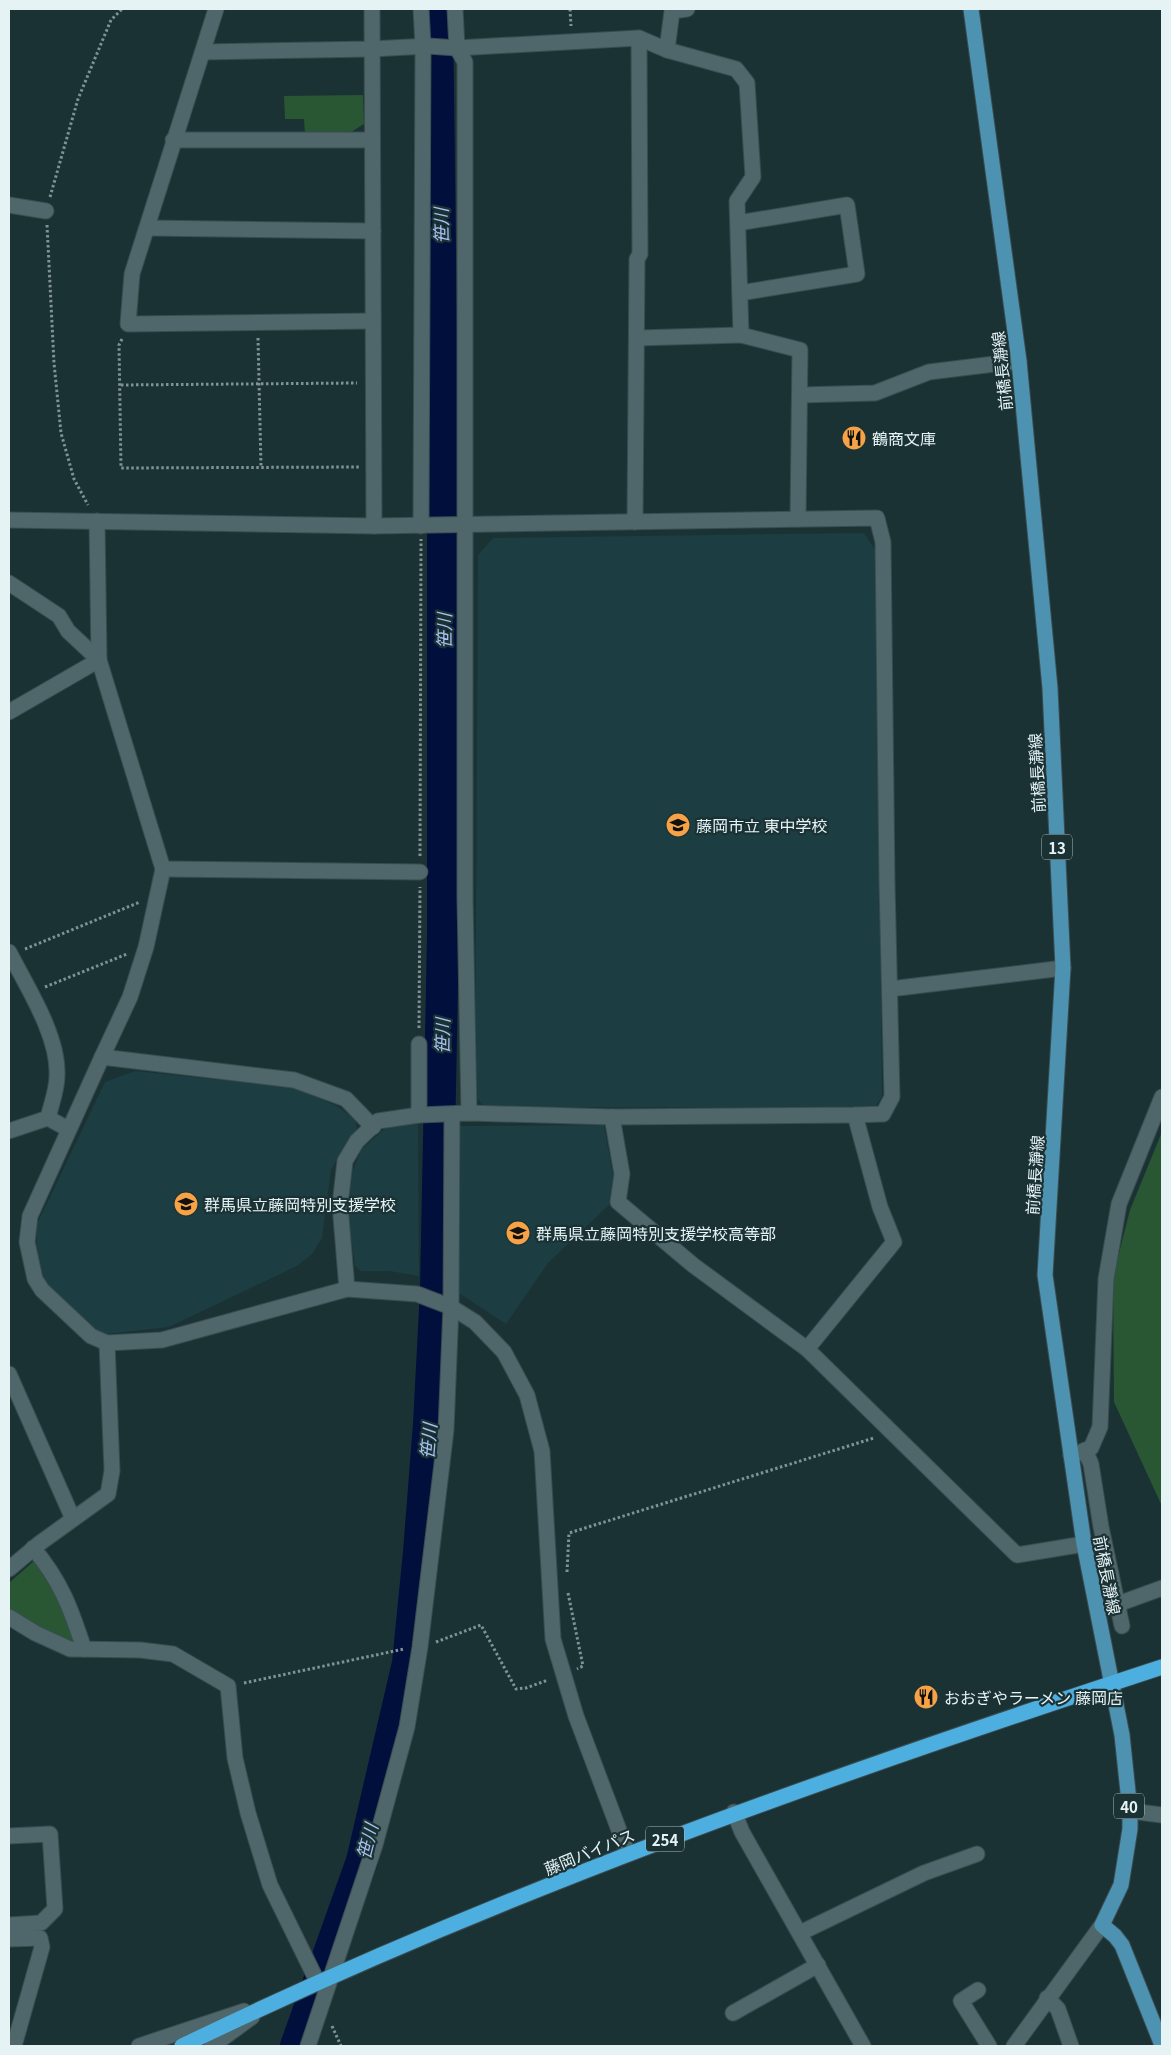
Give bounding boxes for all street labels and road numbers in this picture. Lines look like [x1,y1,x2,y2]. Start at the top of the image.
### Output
street label: 前橋長瀞線 [985,330,1017,412]
street label: 前橋長瀞線 [1022,732,1050,814]
road number: 13 [1042,834,1072,860]
street label: 前橋長瀞線 [1019,1134,1049,1216]
street label: 前橋長瀞線 [1089,1533,1127,1617]
road number: 40 [1114,1794,1144,1818]
street label: 藤岡バイパス [540,1822,638,1880]
road number: 254 [646,1826,684,1852]

